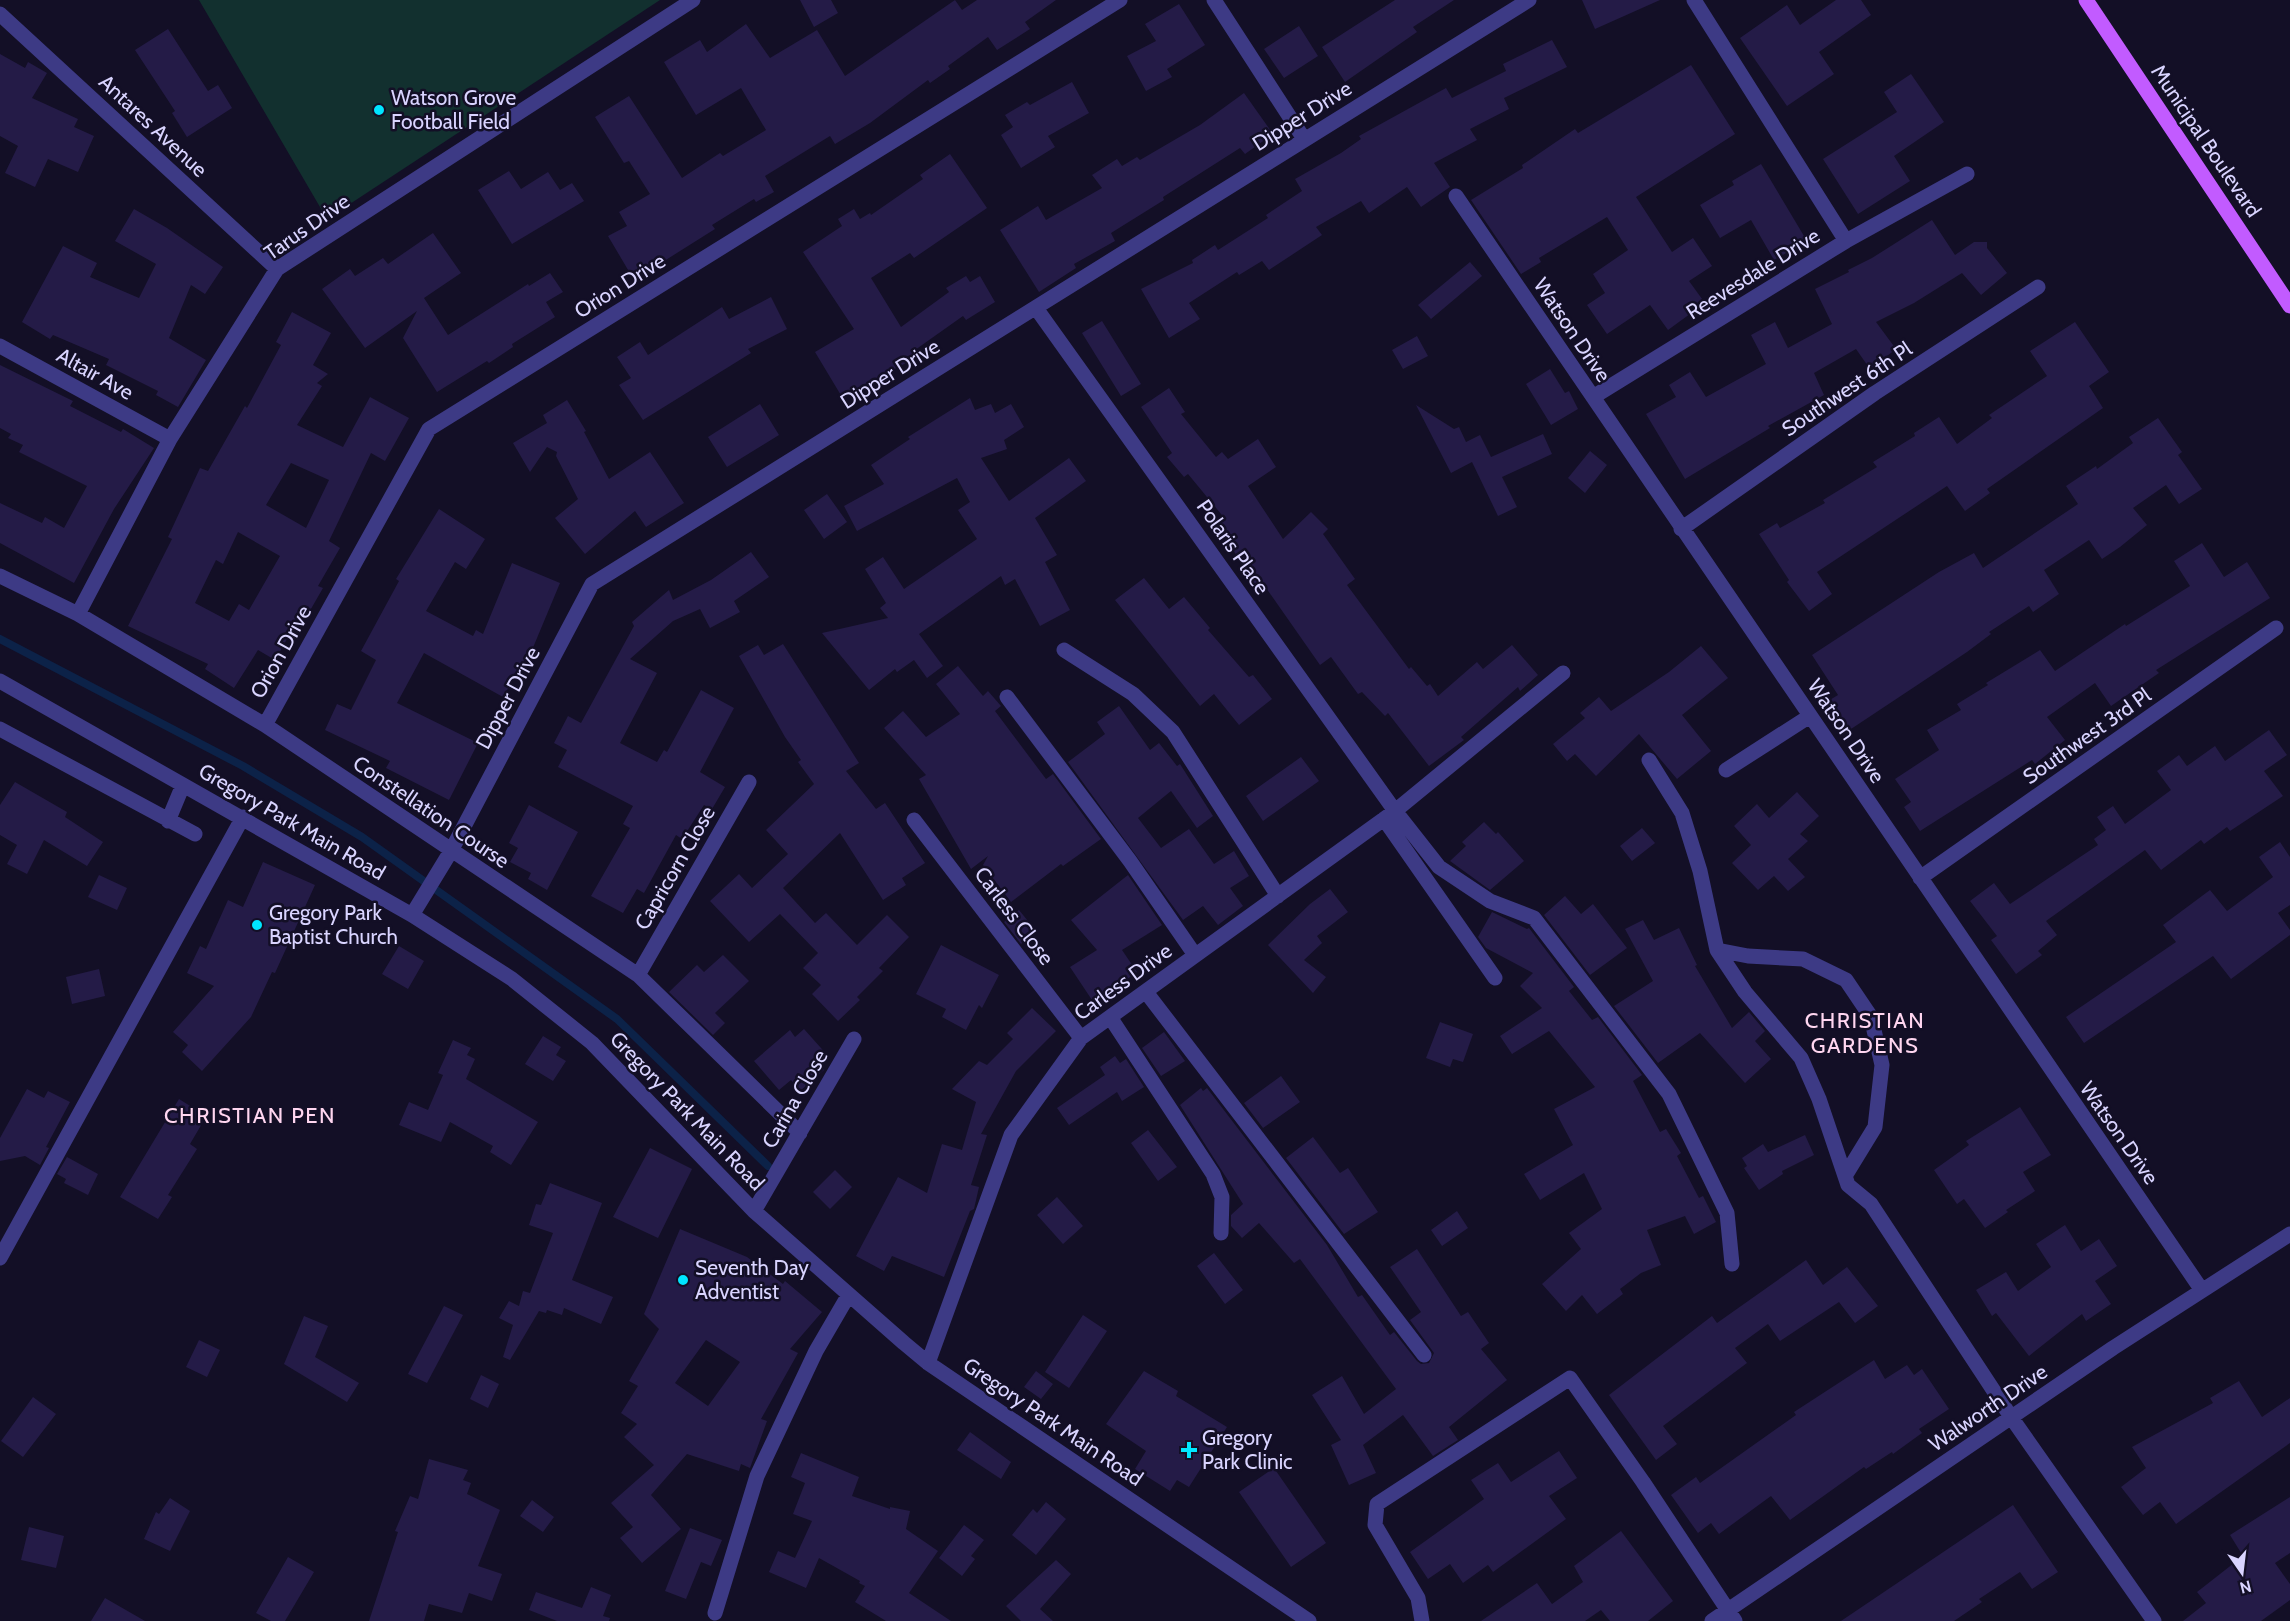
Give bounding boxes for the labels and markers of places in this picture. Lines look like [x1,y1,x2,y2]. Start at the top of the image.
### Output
place label: Watson Grove Football Field [391,85,517,134]
marker: Watson Grove Football Field [372,103,386,117]
place label: Gregory Park Baptist Church [269,900,398,949]
marker: Gregory Park Baptist Church [250,918,264,932]
place label: Seventh Day Adventist [695,1255,809,1304]
marker: Seventh Day Adventist [676,1273,690,1287]
place label: Gregory Park Clinic [1202,1425,1293,1474]
marker: Gregory Park Clinic [1180,1441,1198,1459]

